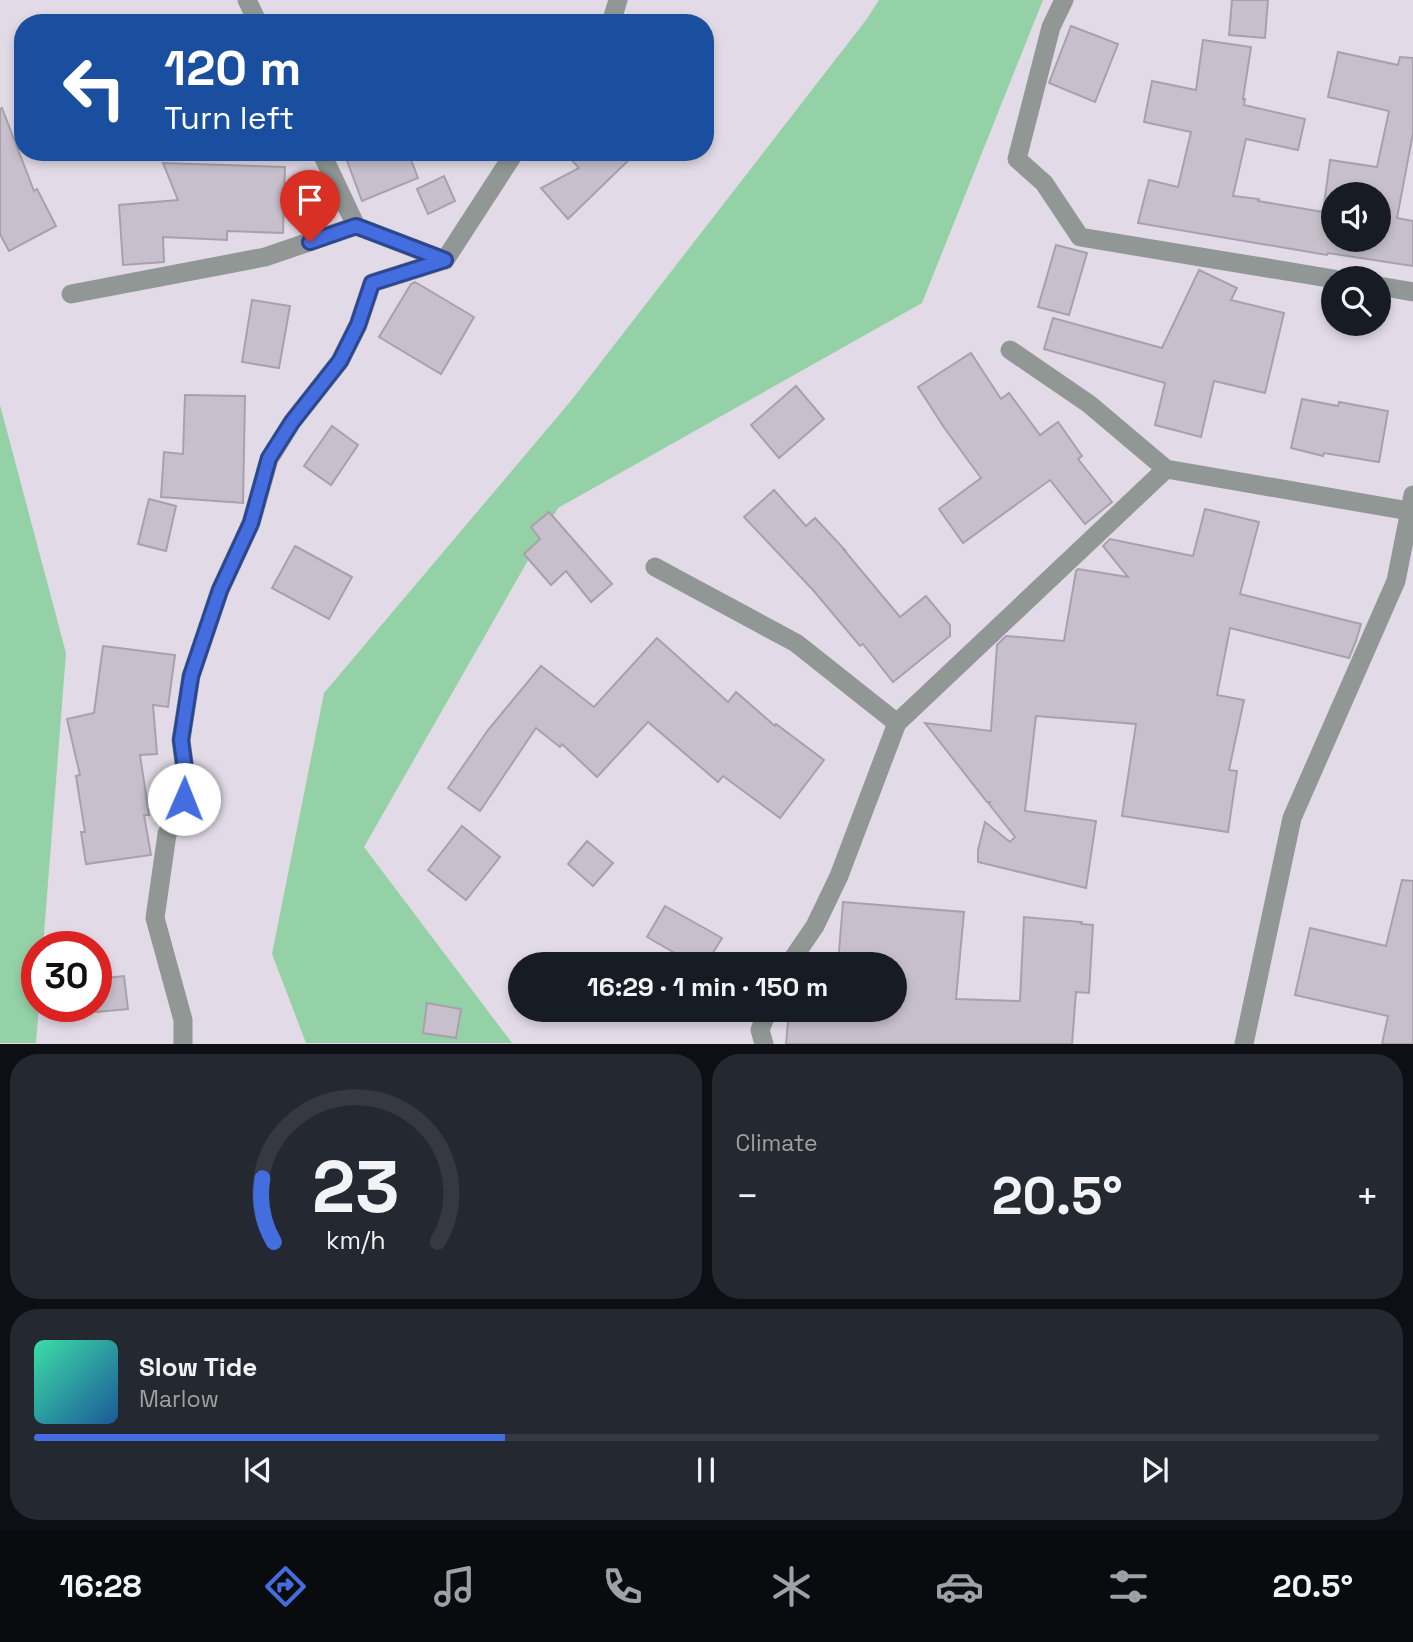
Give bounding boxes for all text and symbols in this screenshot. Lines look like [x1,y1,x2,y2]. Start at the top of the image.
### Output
text: 120 m [164,37,301,99]
icon: left [49,42,140,133]
text: Turn left [164,98,294,138]
pin [280,170,340,242]
icon: arrive [291,181,329,219]
map controls [1321,182,1391,336]
button: sound [1321,182,1391,252]
button: search [1321,266,1391,336]
position arrow [147,762,221,836]
speed limit sign: 30 [21,931,112,1022]
text: 16:29 · 1 min · 150 m [587,970,828,1004]
text: Climate [736,1128,818,1158]
text: 23 [312,1141,400,1234]
text: 20.5° [992,1163,1123,1229]
text: − [736,1172,759,1220]
text: + [1355,1172,1379,1220]
text: km/h [326,1224,386,1256]
text: Slow Tide [139,1350,257,1384]
text: Marlow [139,1384,219,1414]
icon: previous [239,1451,277,1489]
icon: pause [687,1451,725,1489]
icon: next [1136,1451,1174,1489]
icon: directions [261,1562,310,1611]
icon: music [430,1562,479,1611]
icon: phone [598,1562,647,1611]
icon: climate [767,1562,816,1611]
icon: car [935,1562,984,1611]
icon: filters [1104,1562,1153,1611]
text: 16:28 [60,1566,142,1606]
text: 20.5° [1272,1566,1353,1606]

